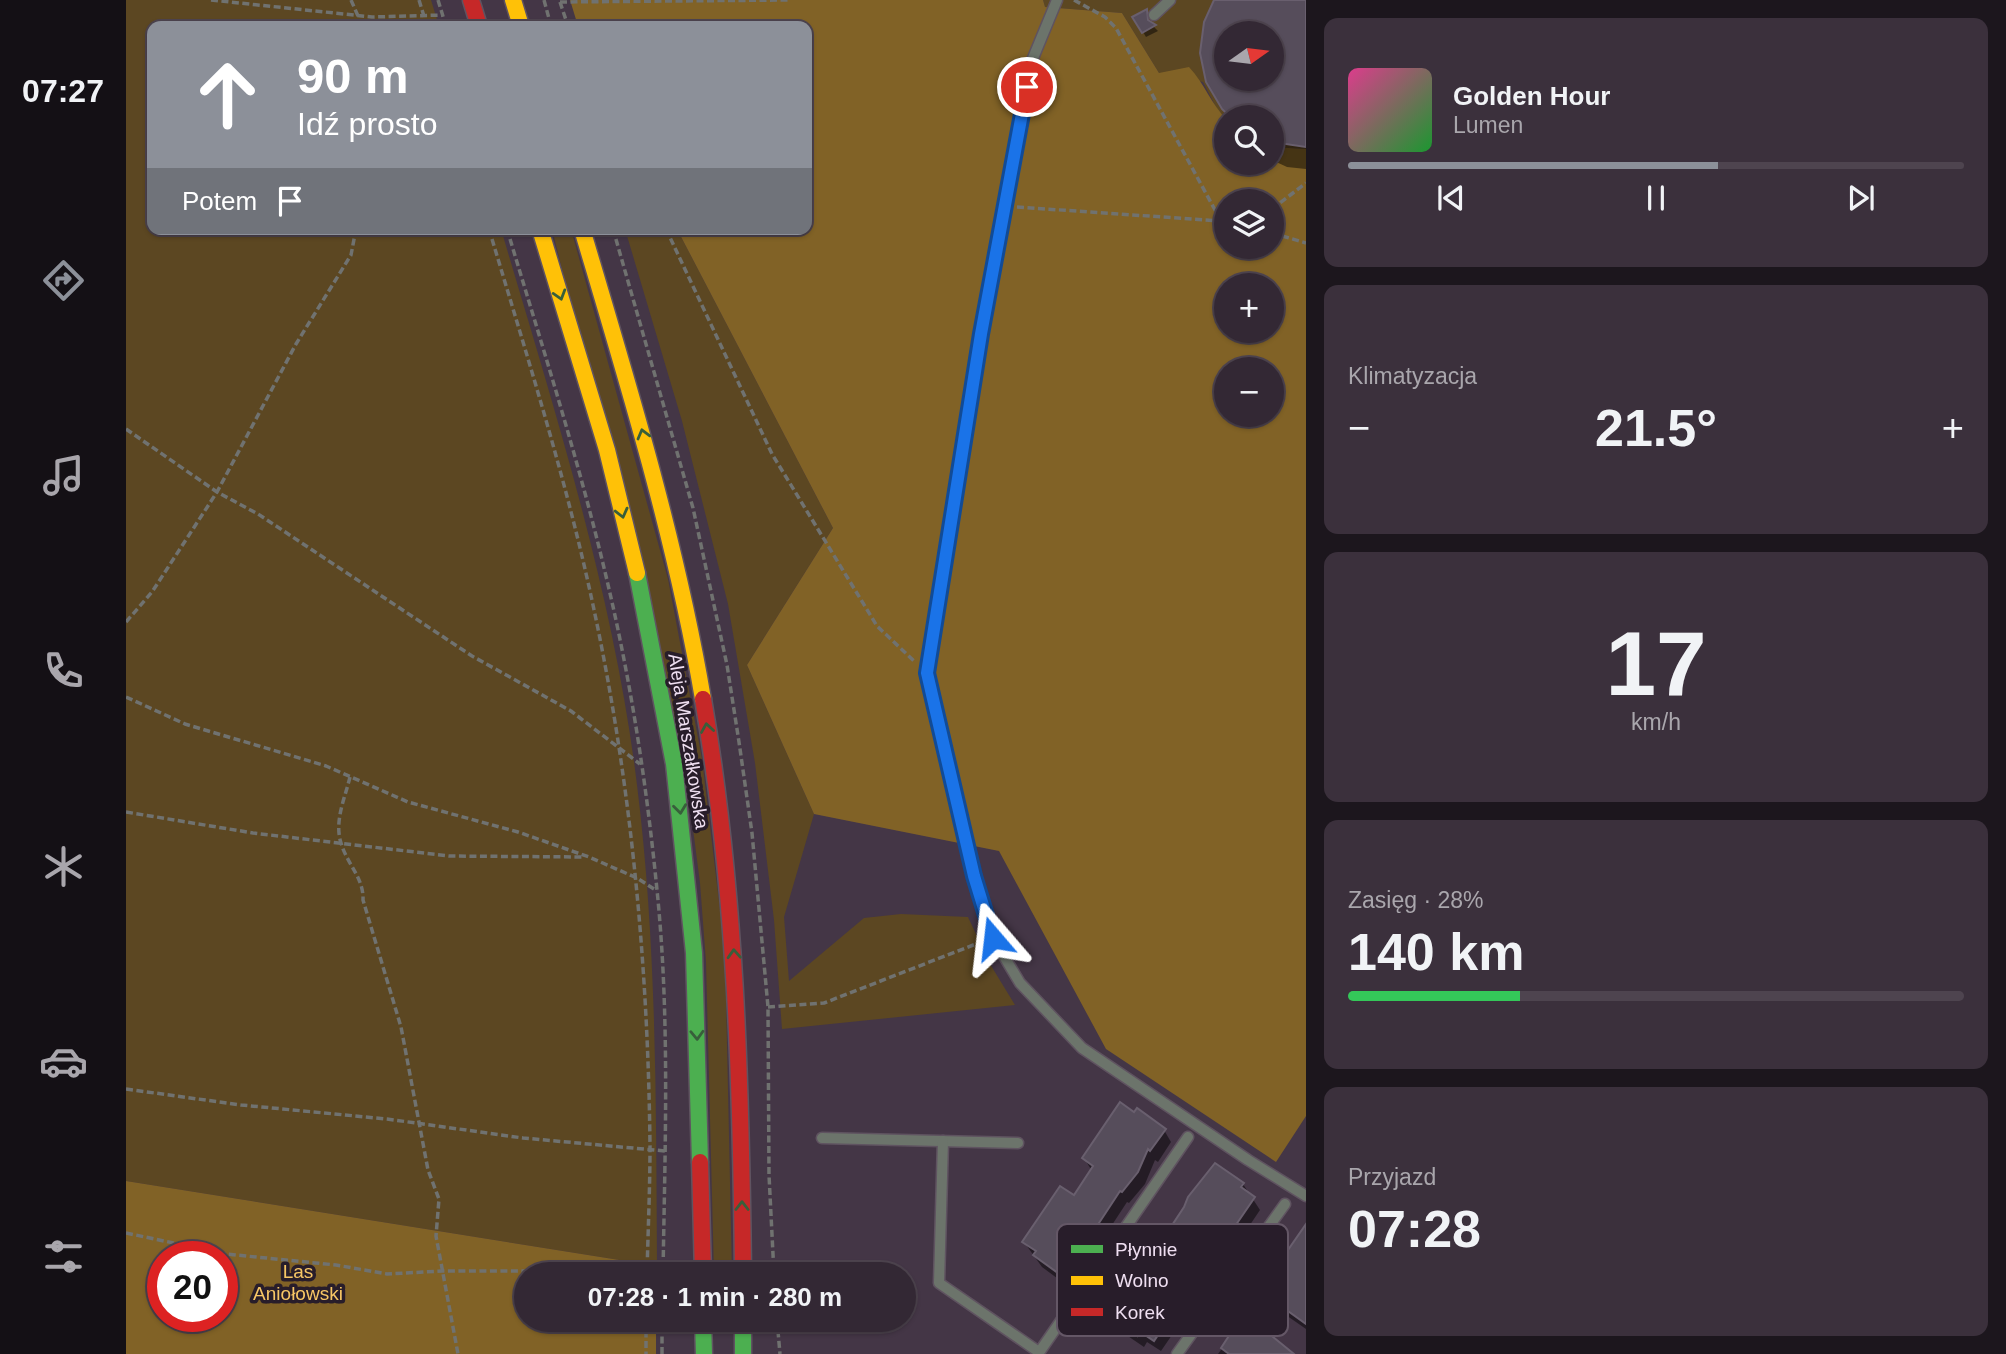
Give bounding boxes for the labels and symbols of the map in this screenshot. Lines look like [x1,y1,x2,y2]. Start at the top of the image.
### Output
north arrow [1214,21,1284,91]
pin [997,57,1057,117]
one-way arrow [551,288,566,300]
one-way arrow [637,428,651,440]
one-way arrow [614,507,628,519]
street label: Aleja Marszałkowska [664,652,713,831]
one-way arrow [700,722,715,734]
one-way arrow [672,803,687,814]
position arrow [956,901,1030,975]
one-way arrow [727,948,742,959]
one-way arrow [689,1030,705,1041]
one-way arrow [734,1200,750,1211]
legend [1057,1224,1288,1336]
text: Płynnie [1115,1239,1177,1260]
speed limit sign: 20 [147,1241,238,1332]
park label: Las Aniołowski [253,1261,343,1304]
text: Wolno [1115,1270,1169,1291]
text: Korek [1115,1302,1165,1323]

